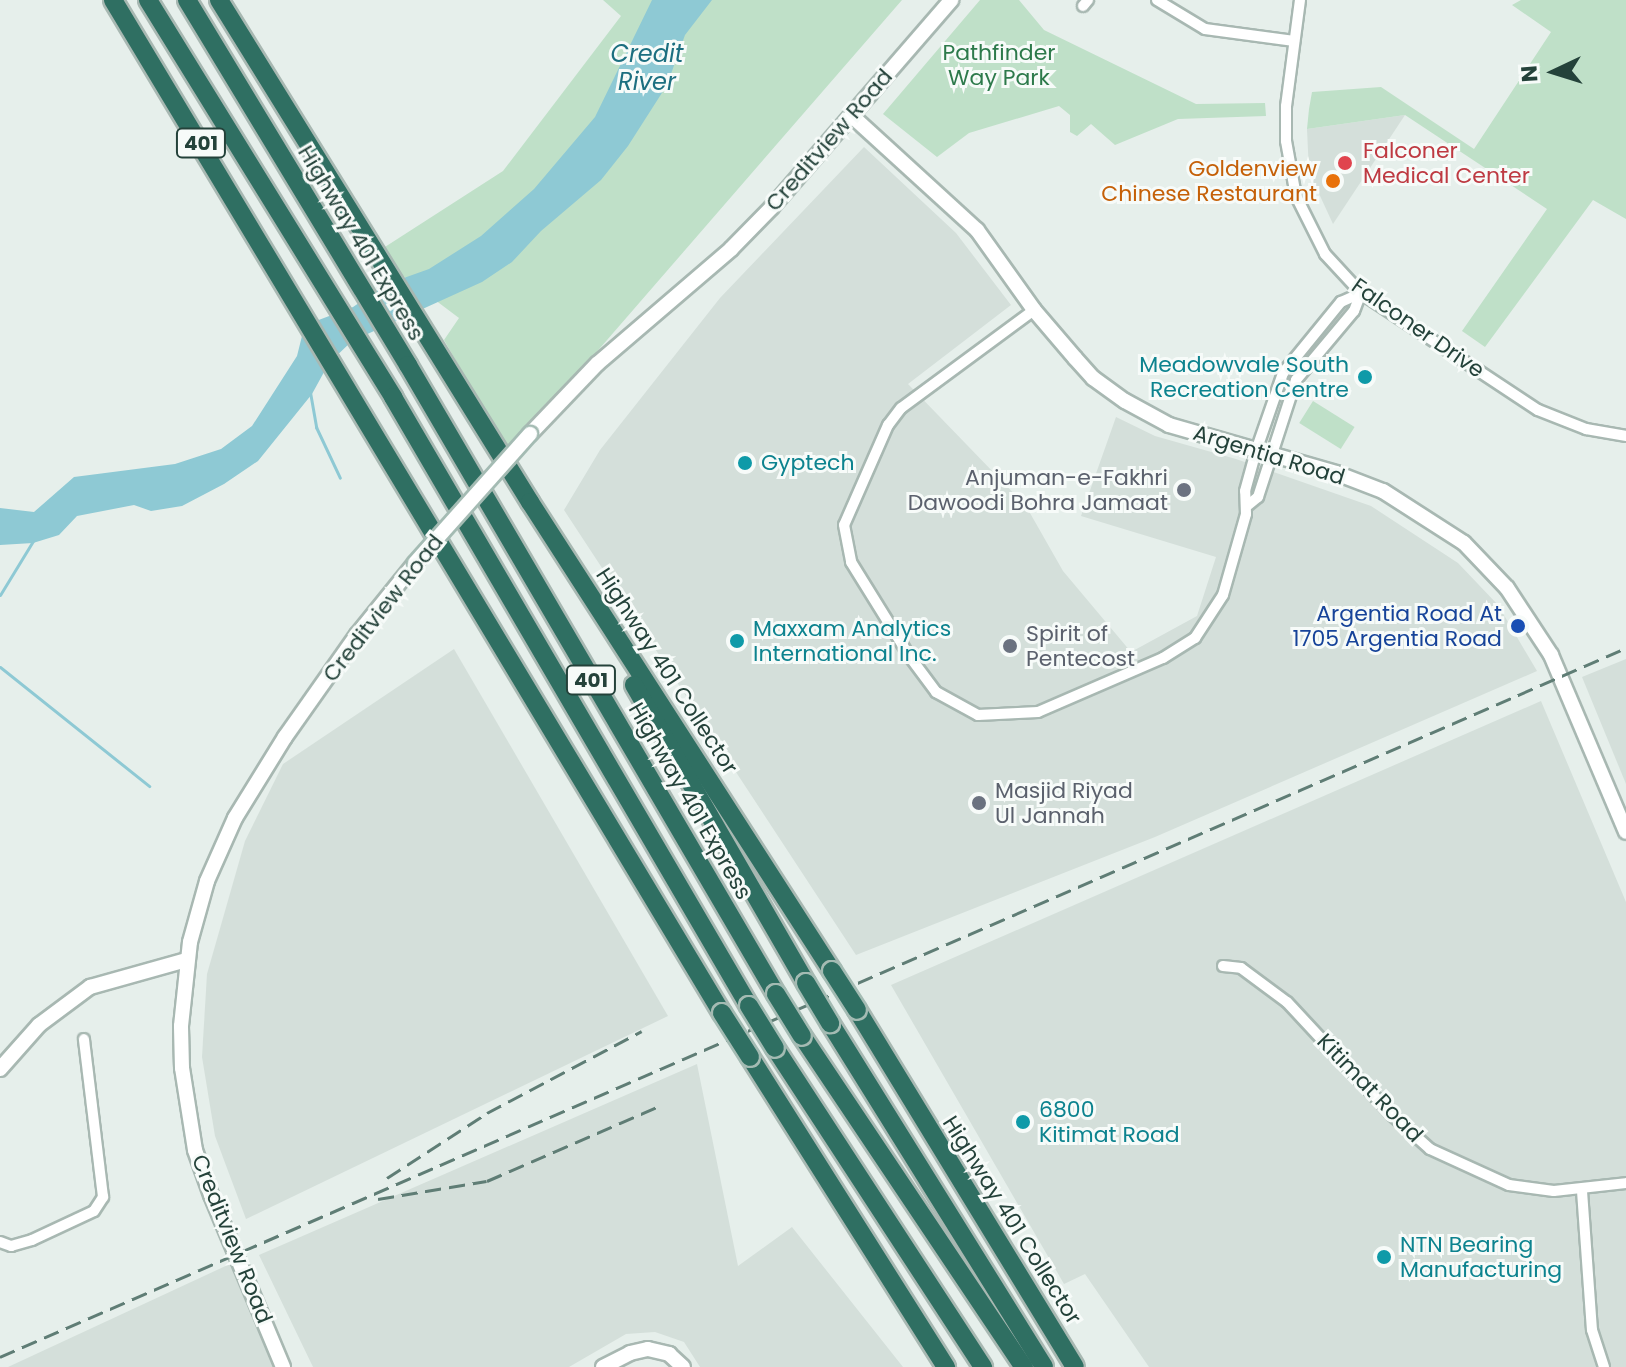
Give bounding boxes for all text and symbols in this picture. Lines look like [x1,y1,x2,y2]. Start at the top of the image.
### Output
north arrow [1514,32,1594,112]
park label: Pathfinder Way Park [942,39,1056,90]
water label: Credit River [610,40,684,96]
street label: Creditview Road [760,64,898,216]
text: N [1514,64,1546,83]
road number: 401 [175,127,227,159]
place label: Falconer Medical Center [1363,137,1530,188]
street label: Highway 401 Express [292,141,430,345]
marker: Falconer Medical Center [1334,152,1356,174]
place label: Goldenview Chinese Restaurant [1101,155,1317,206]
marker: Goldenview Chinese Restaurant [1324,172,1342,190]
street label: Falconer Drive [1347,273,1489,383]
place label: Meadowvale South Recreation Centre [1139,351,1349,402]
marker: Meadowvale South Recreation Centre [1356,368,1374,386]
street label: Argentia Road [1190,419,1348,491]
place label: Gyptech [761,450,854,476]
marker: Gyptech [736,454,754,472]
place label: Anjuman-e-Fakhri Dawoodi Bohra Jamaat [908,464,1168,516]
marker: Anjuman-e-Fakhri Dawoodi Bohra Jamaat [1175,481,1193,499]
street label: Creditview Road [317,529,449,687]
street label: Highway 401 Collector [590,563,744,779]
place label: Argentia Road At 1705 Argentia Road [1292,600,1502,652]
place label: Maxxam Analytics International Inc. [753,615,951,666]
marker: Argentia Road At 1705 Argentia Road [1509,617,1527,635]
place label: Spirit of Pentecost [1026,620,1135,672]
marker: Maxxam Analytics International Inc. [728,632,746,650]
marker: Spirit of Pentecost [1001,637,1019,655]
road number: 401 [565,664,617,696]
street label: Highway 401 Express [623,698,757,904]
place label: Masjid Riyad Ul Jannah [995,777,1133,828]
marker: Masjid Riyad Ul Jannah [970,794,988,812]
street label: Kitimat Road [1312,1028,1428,1148]
place label: 6800 Kitimat Road [1039,1096,1180,1148]
street label: Highway 401 Collector [937,1111,1087,1329]
marker: 6800 Kitimat Road [1014,1113,1032,1131]
street label: Creditview Road [186,1151,278,1327]
place label: NTN Bearing Manufacturing [1400,1231,1562,1282]
marker: NTN Bearing Manufacturing [1375,1248,1393,1266]

